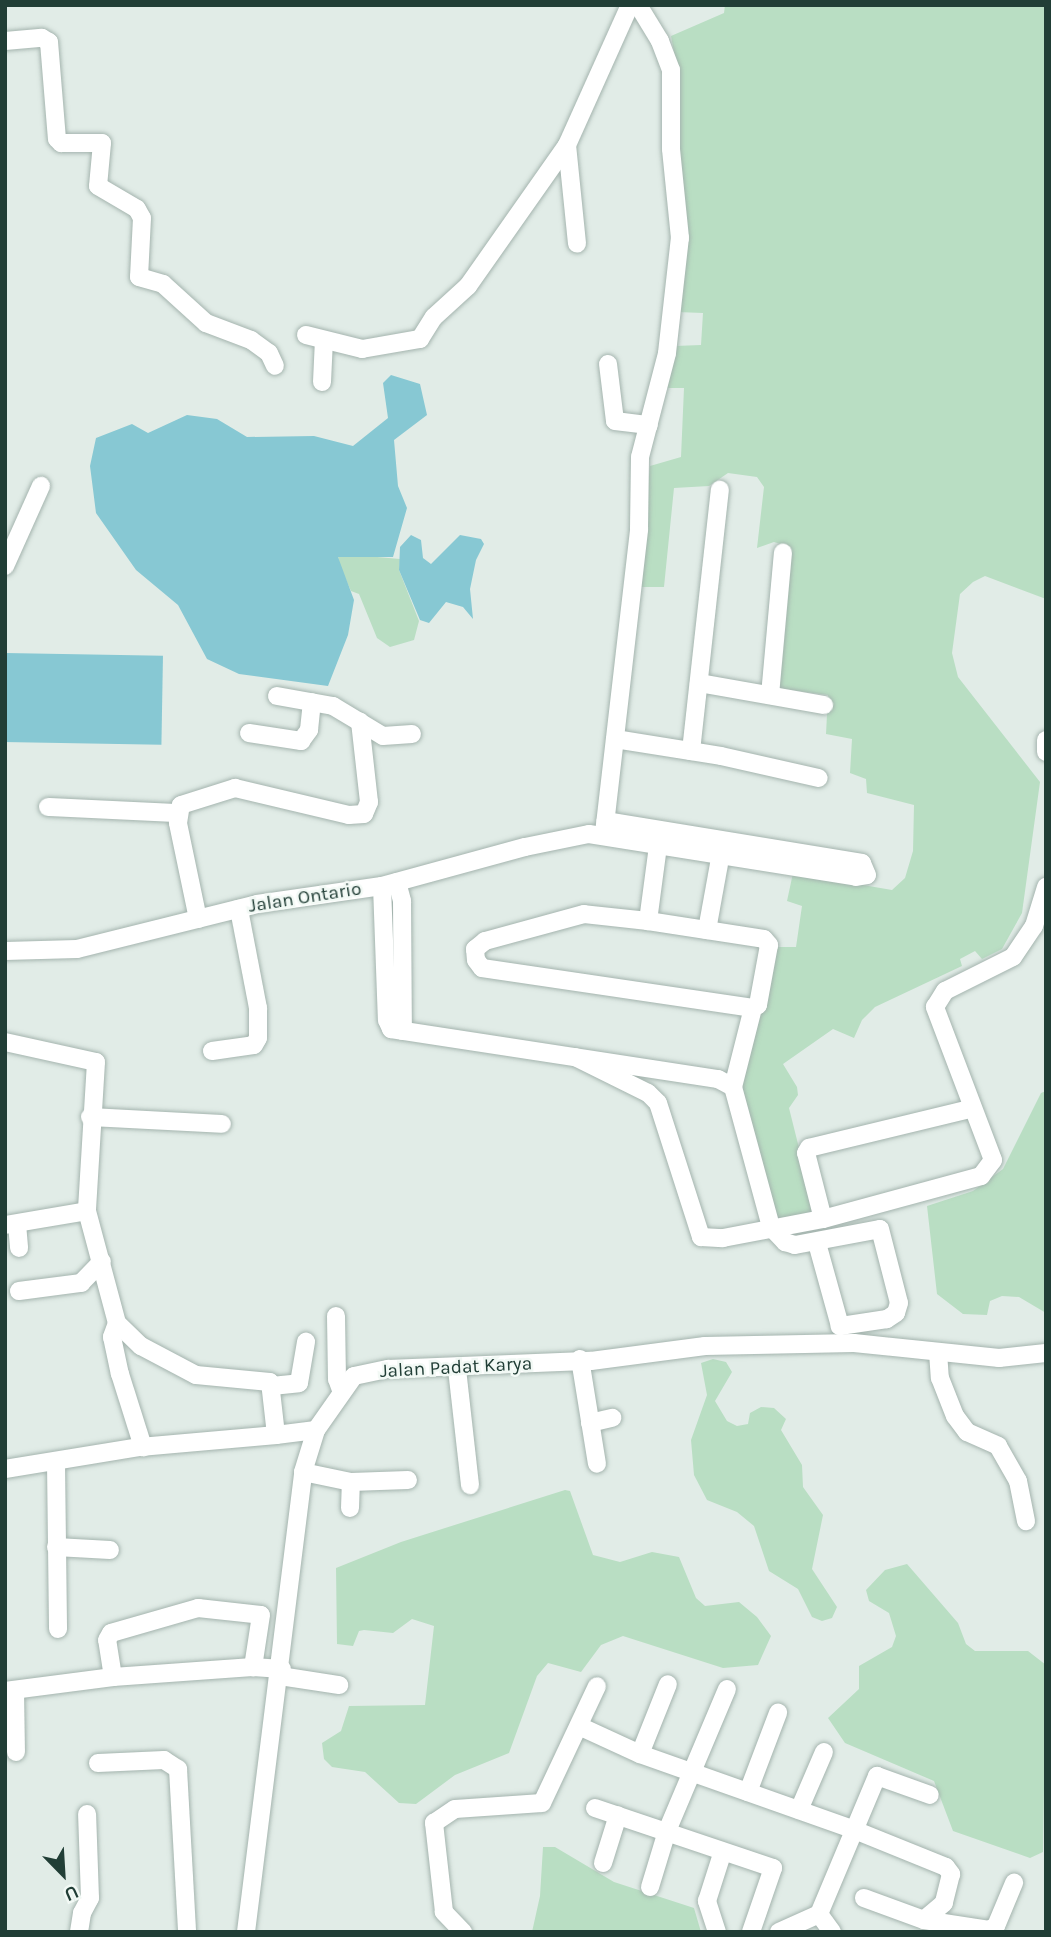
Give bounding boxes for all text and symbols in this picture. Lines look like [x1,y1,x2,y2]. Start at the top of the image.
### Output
street label: Jalan Ontario [247,878,363,918]
street label: Jalan Padat Karya [379,1353,533,1383]
north arrow [28,1839,98,1909]
text: U [61,1880,82,1906]

